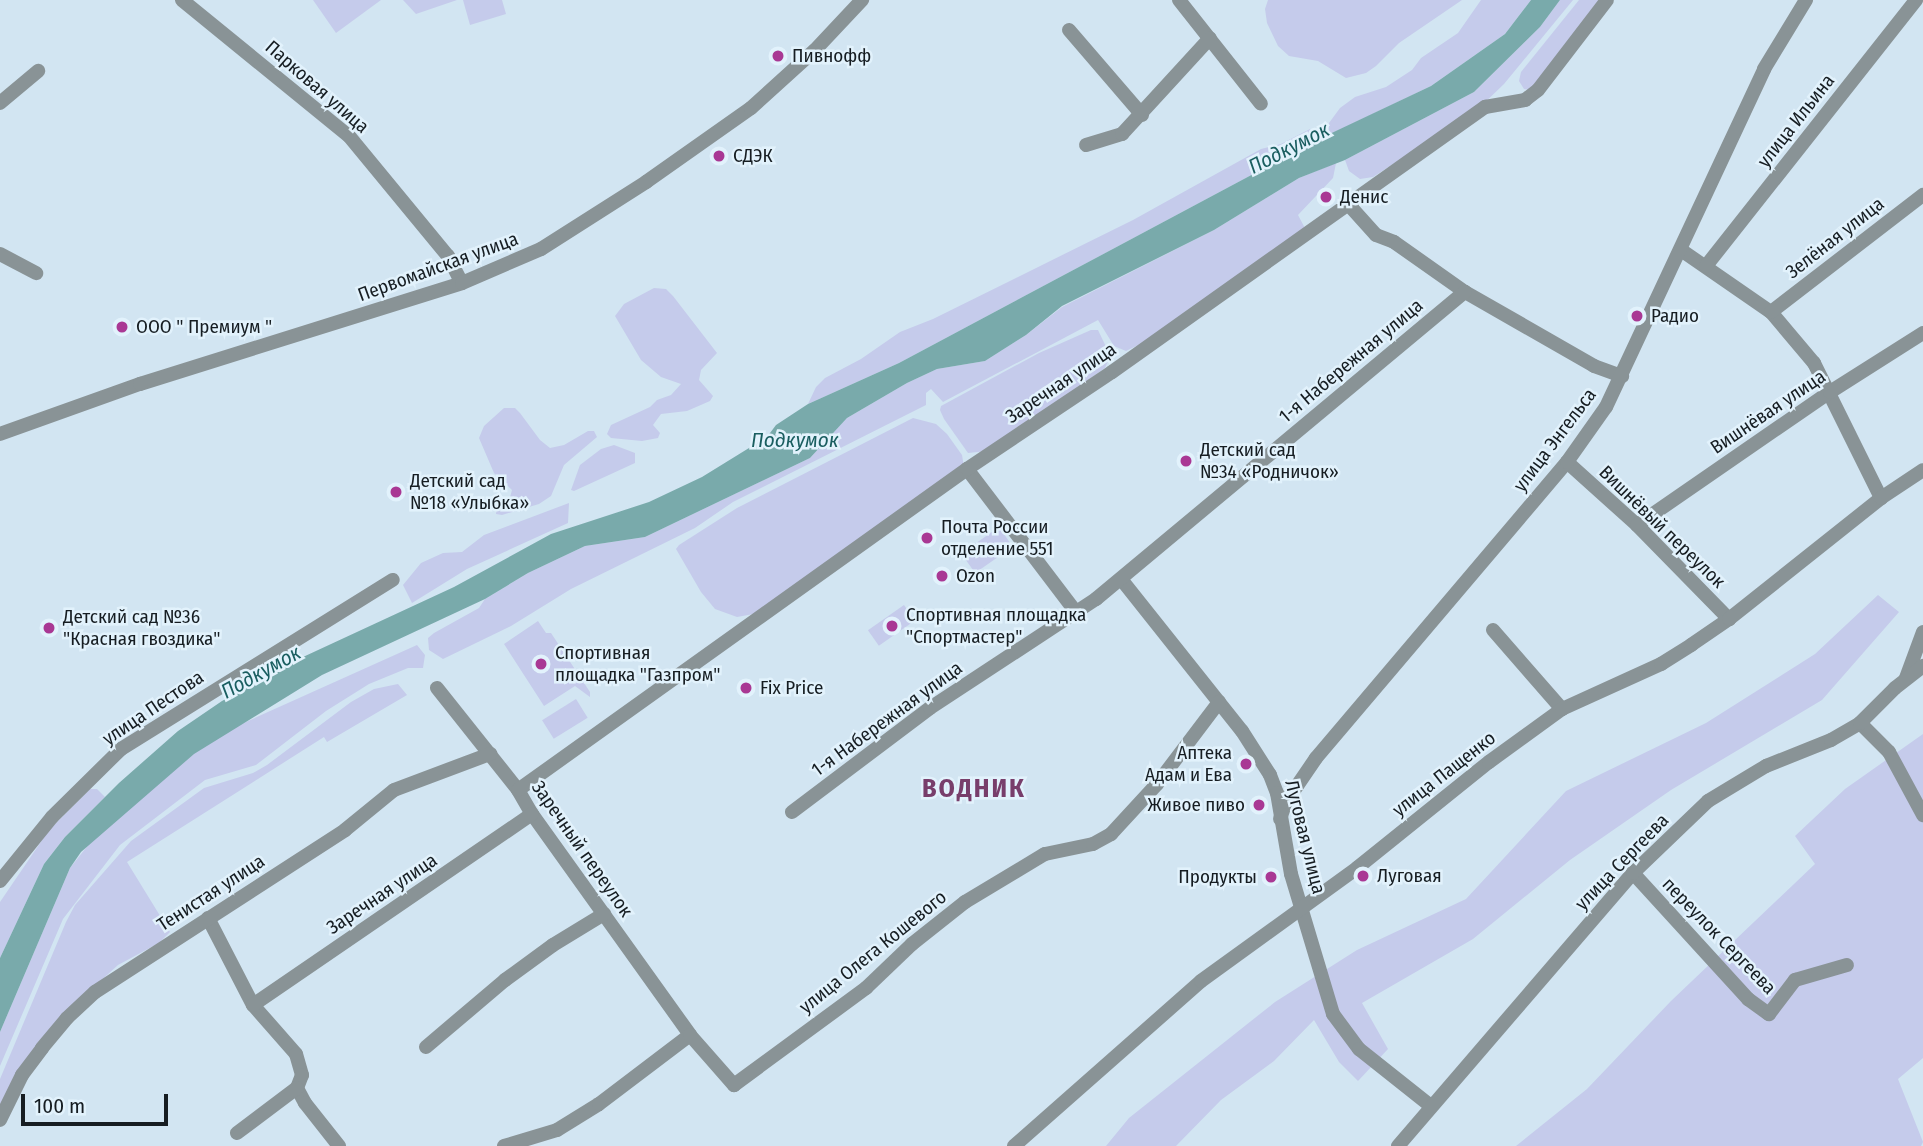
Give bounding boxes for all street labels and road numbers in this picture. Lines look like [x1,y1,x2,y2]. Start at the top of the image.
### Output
street label: Парковая улица [261,36,373,138]
street label: улица Ильина [1753,70,1839,172]
street label: Зелёная улица [1781,193,1889,283]
street label: Первомайская улица [355,227,521,307]
street label: 1-я Набережная улица [1275,294,1427,428]
street label: Заречная улица [1002,338,1120,428]
street label: Вишнёвая улица [1706,365,1830,459]
street label: улица Энгельса [1509,384,1601,496]
street label: Вишнёвый переулок [1594,461,1730,593]
street label: 1-я Набережная улица [807,657,967,781]
street label: улица Пестова [98,666,208,750]
street label: улица Пащенко [1388,727,1500,821]
street label: Заречный переулок [527,777,637,921]
street label: Луговая улица [1280,778,1330,896]
street label: улица Сергеева [1570,809,1674,915]
street label: Заречная улица [323,849,441,939]
street label: Тенистая улица [153,850,269,936]
street label: переулок Сергеева [1658,873,1780,999]
street label: улица Олега Кошевого [795,886,951,1018]

